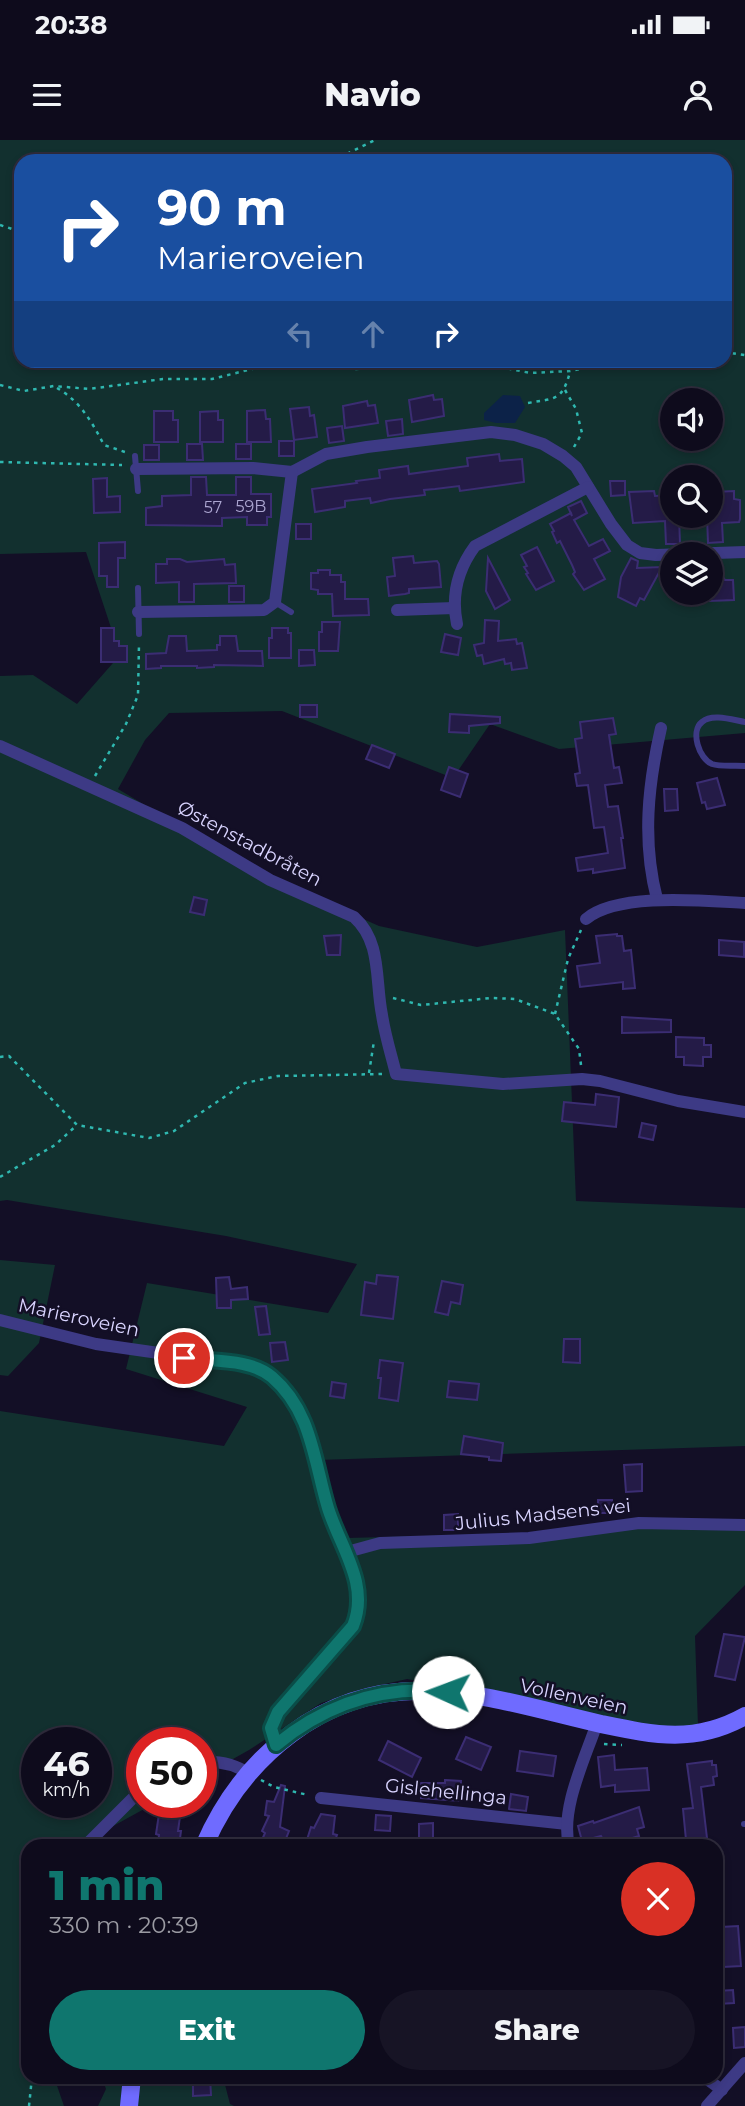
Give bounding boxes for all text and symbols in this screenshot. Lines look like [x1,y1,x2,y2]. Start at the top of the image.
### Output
text: 20:38 [35,9,107,41]
text: Navio [324,75,421,114]
icon: menu [28,76,66,114]
icon: person [679,76,717,114]
text: 90 m [157,178,287,237]
icon: right [42,182,133,273]
text: Marieroveien [157,238,365,277]
icon: left [281,315,319,353]
icon: ahead [354,315,392,353]
icon: right [427,315,465,353]
map controls [660,388,723,605]
button: sound [660,388,723,451]
button: search [660,465,723,528]
house number: 59B [236,497,266,516]
house number: 57 [204,498,222,517]
button: layers [660,542,723,605]
street label: Østenstadbråten [174,796,326,891]
street label: Marieroveien [16,1293,142,1342]
pin [154,1328,214,1388]
icon: arrive [165,1339,203,1377]
street label: Julius Madsens vei [453,1494,632,1535]
position arrow [411,1655,485,1729]
street label: Vollenveien [518,1674,630,1719]
speed limit sign: 50 [126,1727,217,1818]
text: 46 [43,1742,90,1785]
street label: Gislehellinga [384,1774,508,1809]
text: km/h [42,1779,91,1801]
text: 1 min [49,1859,165,1911]
button: close [621,1862,695,1936]
text: 330 m · 20:39 [49,1911,198,1939]
button: Exit [49,1990,365,2070]
button: Share [379,1990,695,2070]

